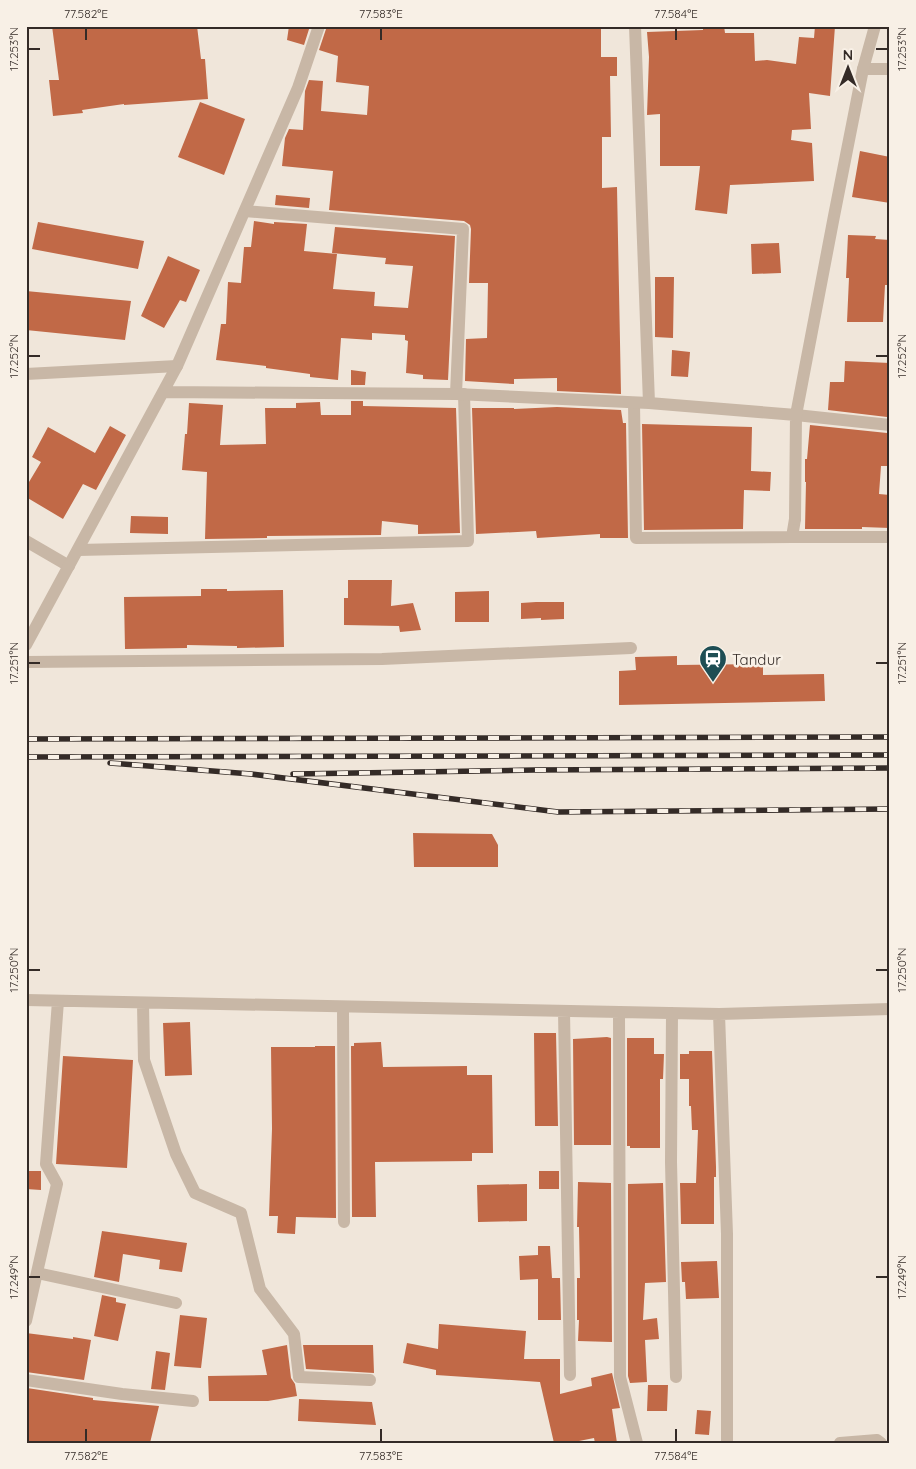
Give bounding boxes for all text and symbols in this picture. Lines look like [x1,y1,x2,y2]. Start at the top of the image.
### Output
text: 77.582°E [64,6,108,21]
text: 77.583°E [359,6,403,21]
text: 77.584°E [654,6,698,21]
text: 17.253°N [6,27,21,71]
text: 17.253°N [894,27,909,71]
north arrow [824,42,874,92]
text: N [843,46,853,64]
text: 17.252°N [6,334,21,378]
text: 17.252°N [894,334,909,378]
text: 17.251°N [6,642,21,684]
text: 17.251°N [894,642,909,684]
station icon: Tandur [698,644,728,683]
place label: Tandur [732,650,781,669]
text: 17.250°N [6,947,21,993]
text: 17.250°N [894,947,909,993]
text: 17.249°N [6,1255,21,1299]
text: 17.249°N [894,1255,909,1299]
text: 77.582°E [64,1448,108,1463]
text: 77.583°E [359,1448,403,1463]
text: 77.584°E [654,1448,698,1463]

